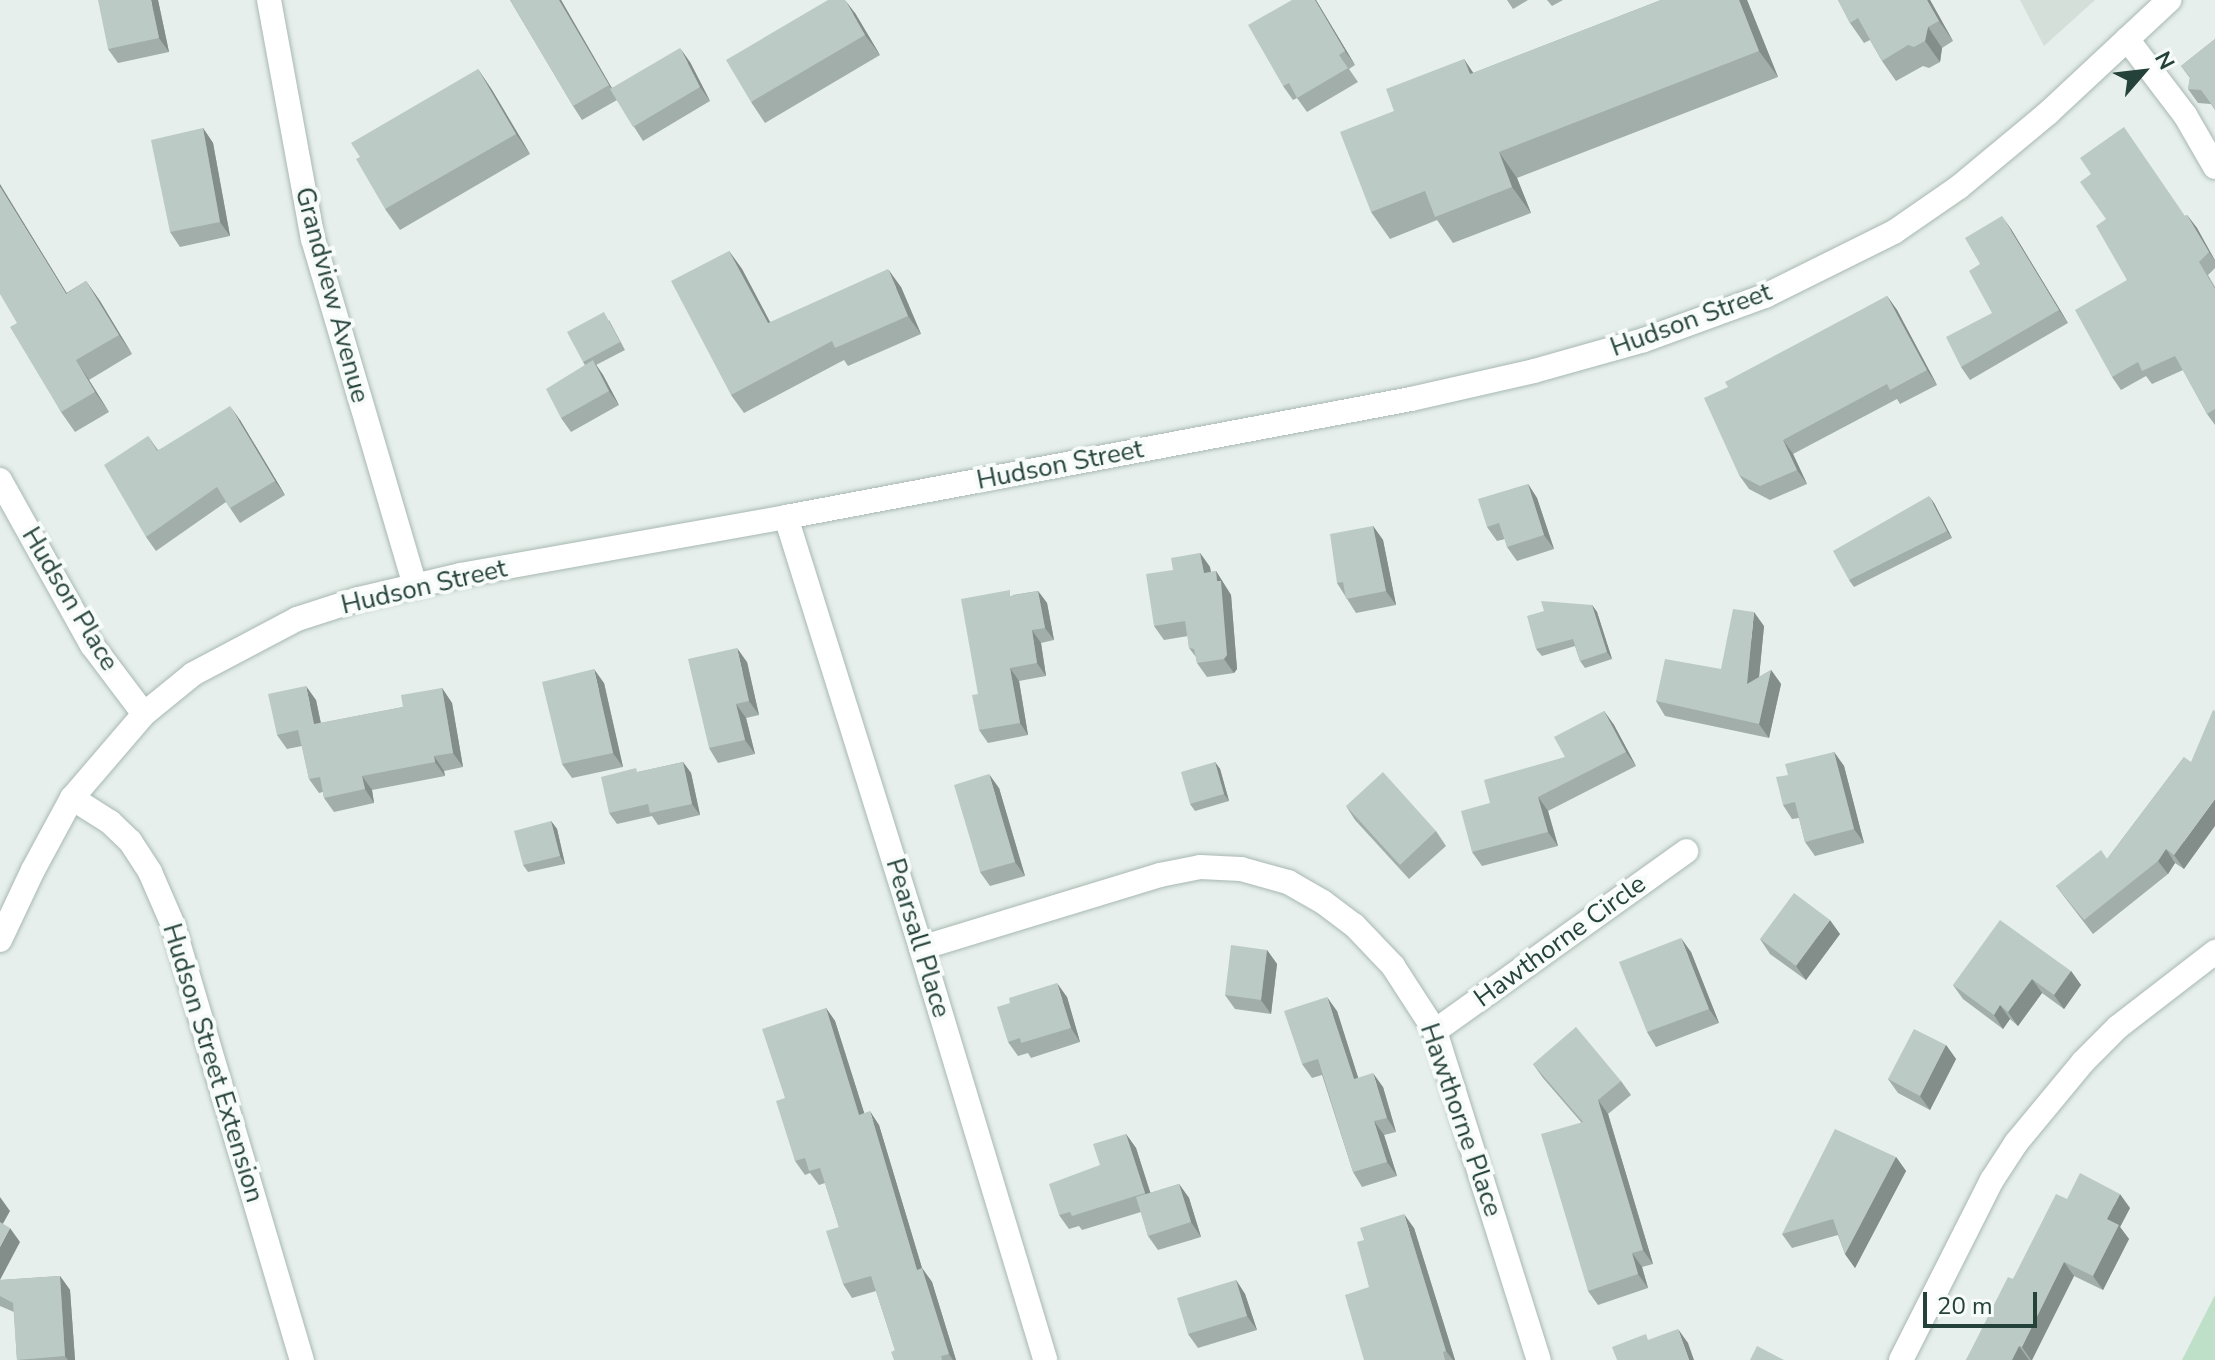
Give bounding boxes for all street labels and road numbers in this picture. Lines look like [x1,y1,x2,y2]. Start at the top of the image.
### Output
street label: Grandview Avenue [288,184,376,406]
street label: Hudson Street [1606,276,1776,364]
street label: Hudson Street [974,434,1146,496]
street label: Hudson Place [15,522,125,676]
street label: Hudson Street [338,553,510,621]
street label: Pearsall Place [879,855,957,1021]
street label: Hawthorne Circle [1468,868,1652,1014]
street label: Hudson Street Extension [156,920,270,1206]
street label: Hawthorne Place [1413,1019,1509,1221]

